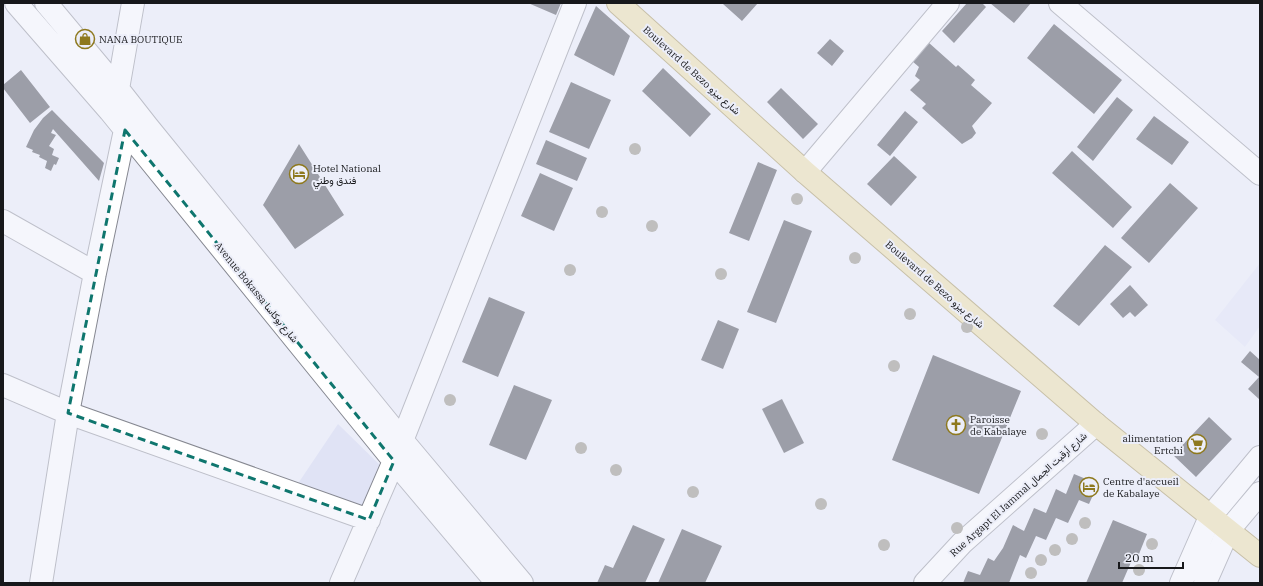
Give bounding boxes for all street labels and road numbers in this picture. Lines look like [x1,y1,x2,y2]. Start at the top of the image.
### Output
street label: Boulevard de Bezo شارع بيزو [640,23,743,118]
street label: Boulevard de Bezo شارع بيزو [883,238,987,331]
street label: Avenue Bokassa شارع بوكاسا [212,239,301,345]
street label: Rue Argapt El Jammal شارع أرقبت الجمال [947,429,1090,559]

